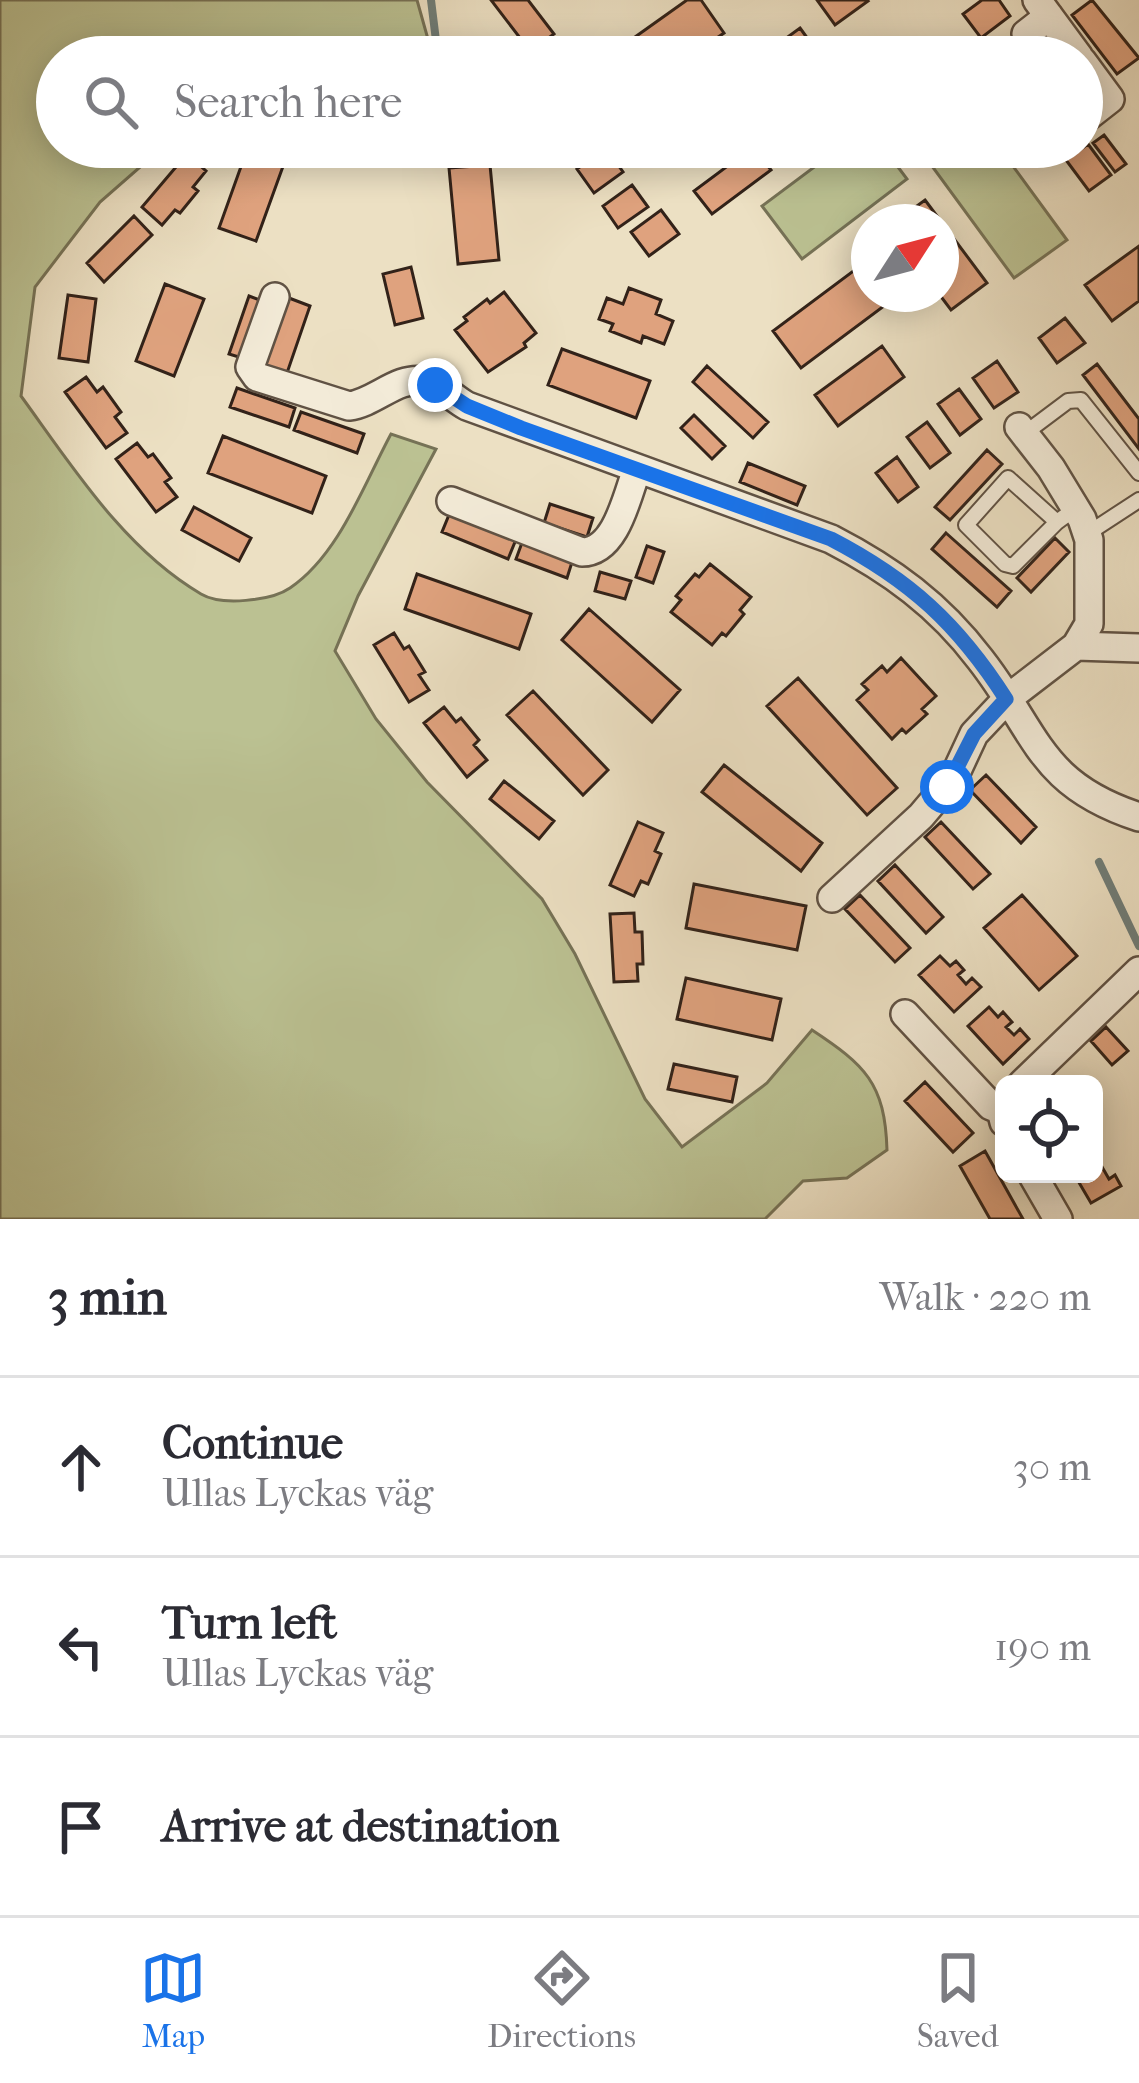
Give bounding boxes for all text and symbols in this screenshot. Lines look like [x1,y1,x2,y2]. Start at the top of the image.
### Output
search box [36,36,1103,168]
icon: search [78,69,144,135]
text: Search here [174,76,402,129]
north arrow [851,204,959,312]
route end [408,358,462,412]
route start [920,760,974,814]
map controls [995,1075,1103,1183]
button: locate [995,1075,1103,1183]
text: 3 min [48,1267,167,1327]
text: Walk · 220 m [879,1274,1091,1320]
text: Continue [162,1417,343,1470]
icon: ahead [48,1434,114,1500]
text: 30 m [1013,1444,1091,1490]
text: Ullas Lyckas väg [162,1470,433,1516]
text: Turn left [162,1597,337,1650]
icon: left [48,1614,114,1680]
text: 190 m [994,1624,1091,1670]
text: Ullas Lyckas väg [162,1650,433,1696]
icon: arrive [48,1794,114,1860]
text: Arrive at destination [162,1800,559,1853]
tab: Map [140,1945,206,2056]
tab: Directions [487,1945,636,2056]
tab: Saved [917,1945,999,2056]

